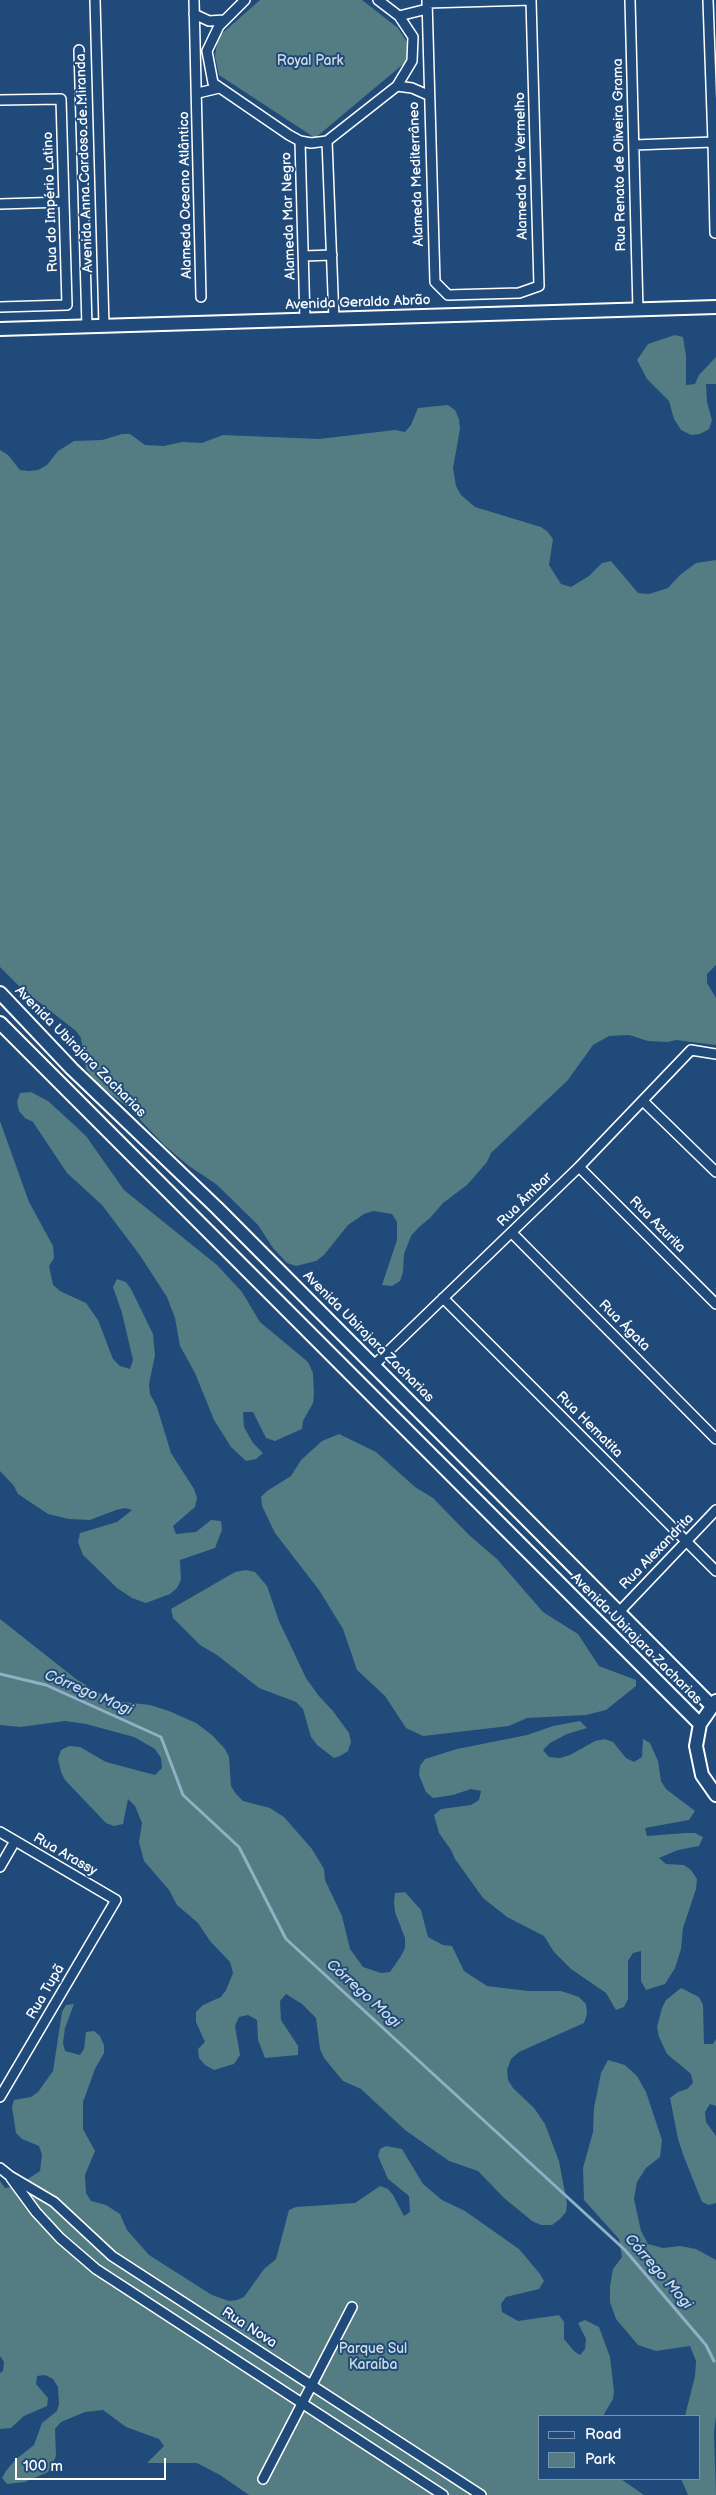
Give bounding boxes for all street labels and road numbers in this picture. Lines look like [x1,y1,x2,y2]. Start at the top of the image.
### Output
street label: Avenida Anna Cardoso de Miranda [73,53,97,273]
street label: Rua Renato de Oliveira Grama [610,58,630,252]
street label: Alameda Mar Vermelho [512,92,532,240]
street label: Alameda Mediterrâneo [406,101,428,247]
street label: Alameda Oceano Atlântico [176,111,196,279]
street label: Rua do Império Latino [40,131,62,273]
street label: Alameda Mar Negro [278,152,300,280]
street label: Avenida Geraldo Abrão [285,292,431,314]
street label: Avenida Ubirajara Zacharias [11,983,149,1121]
street label: Rua Âmbar [494,1169,556,1231]
street label: Rua Azurita [625,1193,689,1257]
street label: Avenida Ubirajara Zacharias [299,1268,437,1406]
street label: Rua Ágata [595,1297,653,1355]
street label: Rua Hematita [552,1388,626,1462]
street label: Rua Alexandrita [616,1510,698,1594]
street label: Avenida Ubirajara Zacharias [567,1570,705,1708]
street label: Rua Arassy [30,1830,100,1880]
street label: Rua Tupã [24,1961,68,2023]
street label: Rua Nova [218,2304,280,2352]

